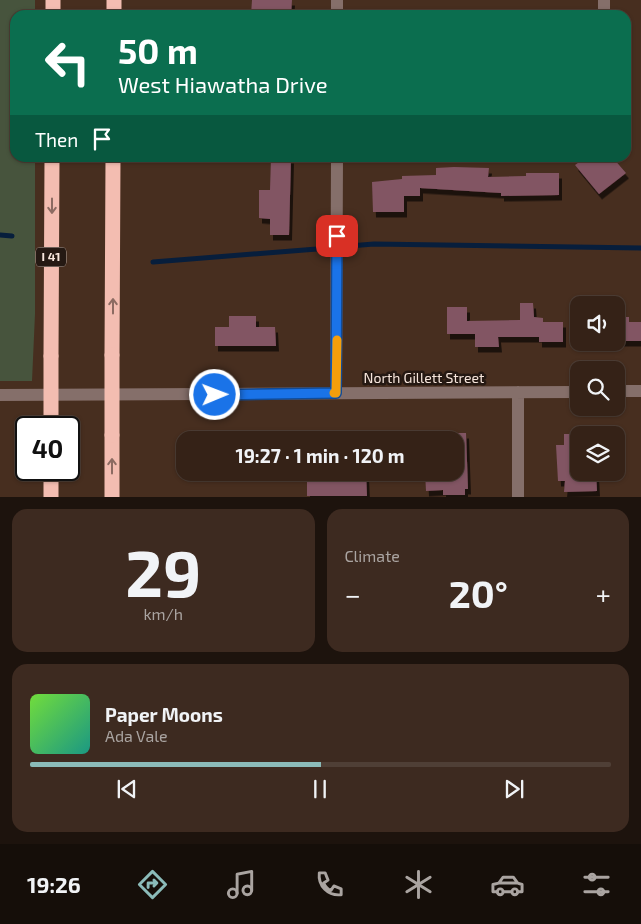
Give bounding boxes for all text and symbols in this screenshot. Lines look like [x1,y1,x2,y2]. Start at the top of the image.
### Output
text: 50 m [118,29,198,71]
icon: left [35,30,100,95]
text: West Hiawatha Drive [118,71,328,97]
icon: arrive [88,125,116,153]
text: Then [35,128,78,151]
one-way arrow [47,198,57,214]
pin [316,215,358,257]
icon: arrive [323,222,351,250]
road number: I 41 [36,248,66,266]
map controls [570,296,625,481]
button: sound [570,296,625,351]
one-way arrow [108,299,118,315]
button: search [570,361,625,416]
position arrow [188,368,240,420]
street label: North Gillett Street [364,369,484,386]
speed limit sign: 40 [15,416,80,481]
button: layers [570,426,625,481]
text: 19:27 · 1 min · 120 m [235,444,405,467]
one-way arrow [107,458,117,474]
text: 29 [125,532,201,610]
text: Climate [345,546,400,565]
text: 20° [449,570,508,616]
text: − [345,577,361,611]
text: + [596,577,611,611]
text: km/h [143,604,183,623]
text: Paper Moons [105,703,223,726]
text: Ada Vale [105,726,168,745]
icon: previous [113,775,141,803]
icon: pause [306,775,334,803]
icon: next [500,775,528,803]
icon: directions [135,867,170,902]
icon: music [224,867,259,902]
icon: phone [312,867,347,902]
icon: climate [401,867,436,902]
icon: car [490,867,525,902]
icon: filters [579,867,614,902]
text: 19:26 [27,871,81,897]

